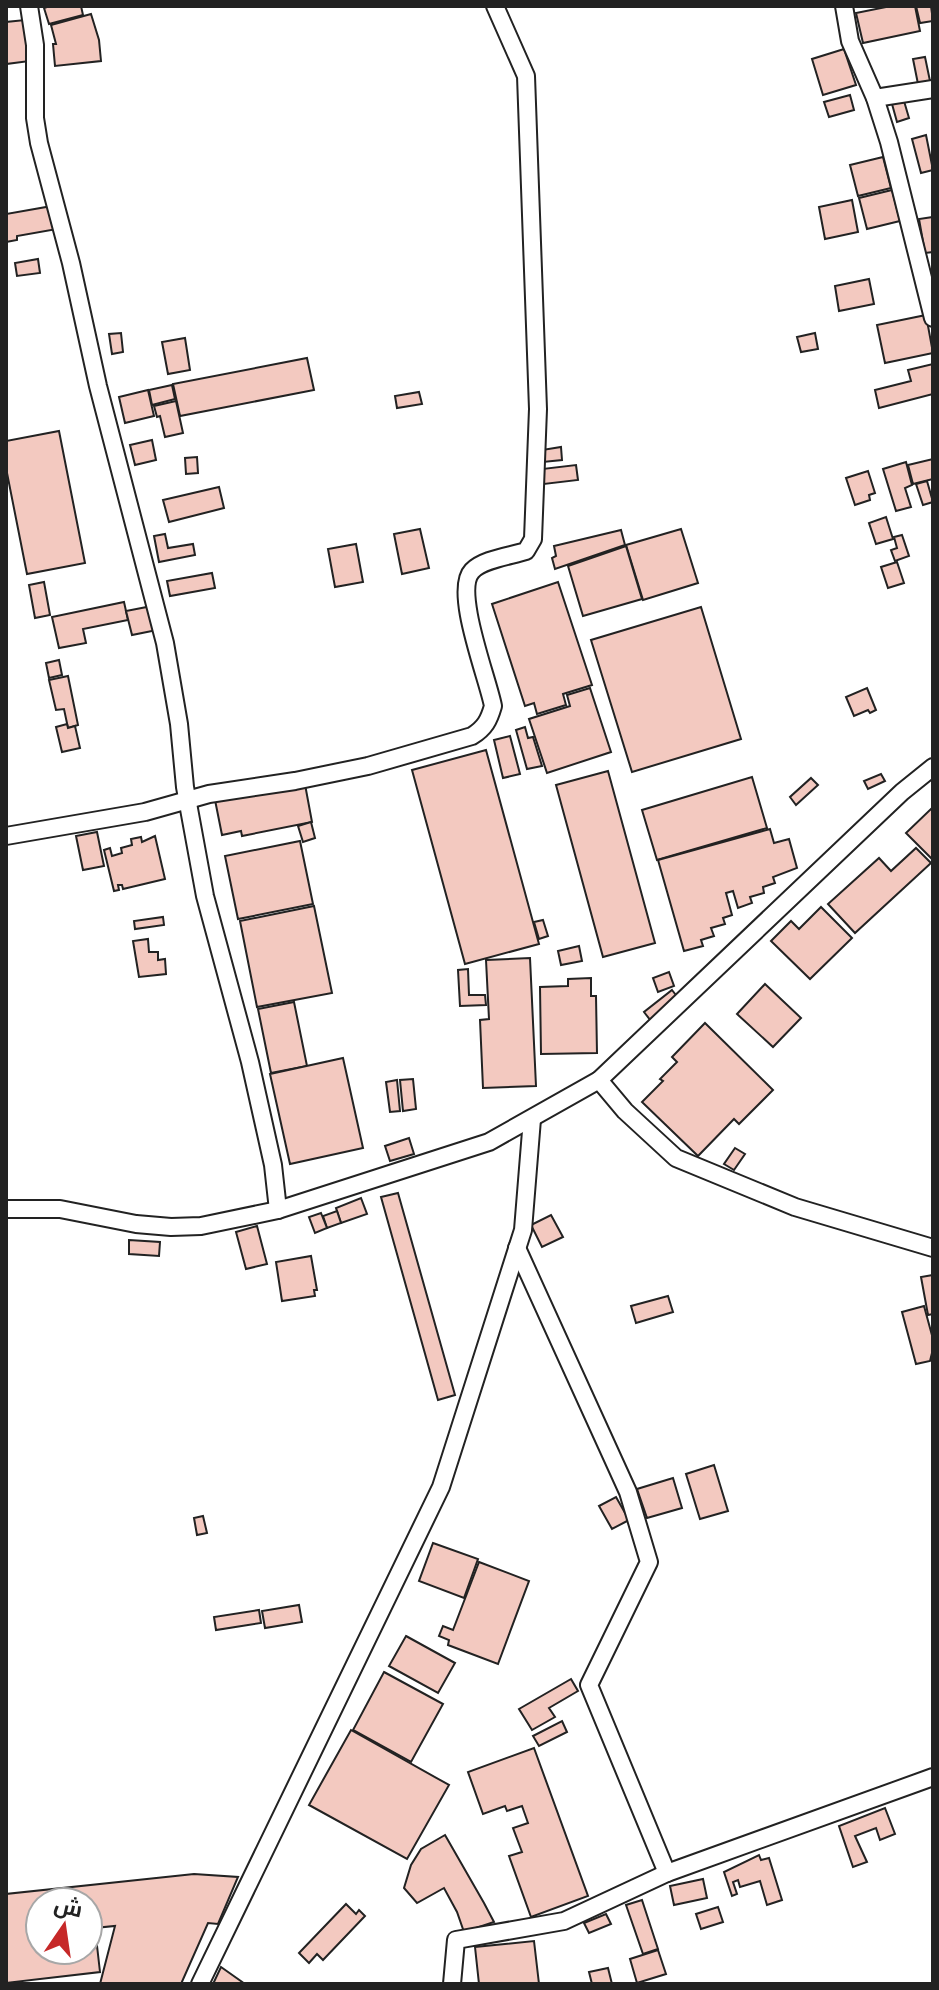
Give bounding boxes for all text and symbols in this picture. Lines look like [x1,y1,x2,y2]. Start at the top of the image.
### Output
north arrow [24,1886,104,1966]
text: ش [52,1890,85,1923]

